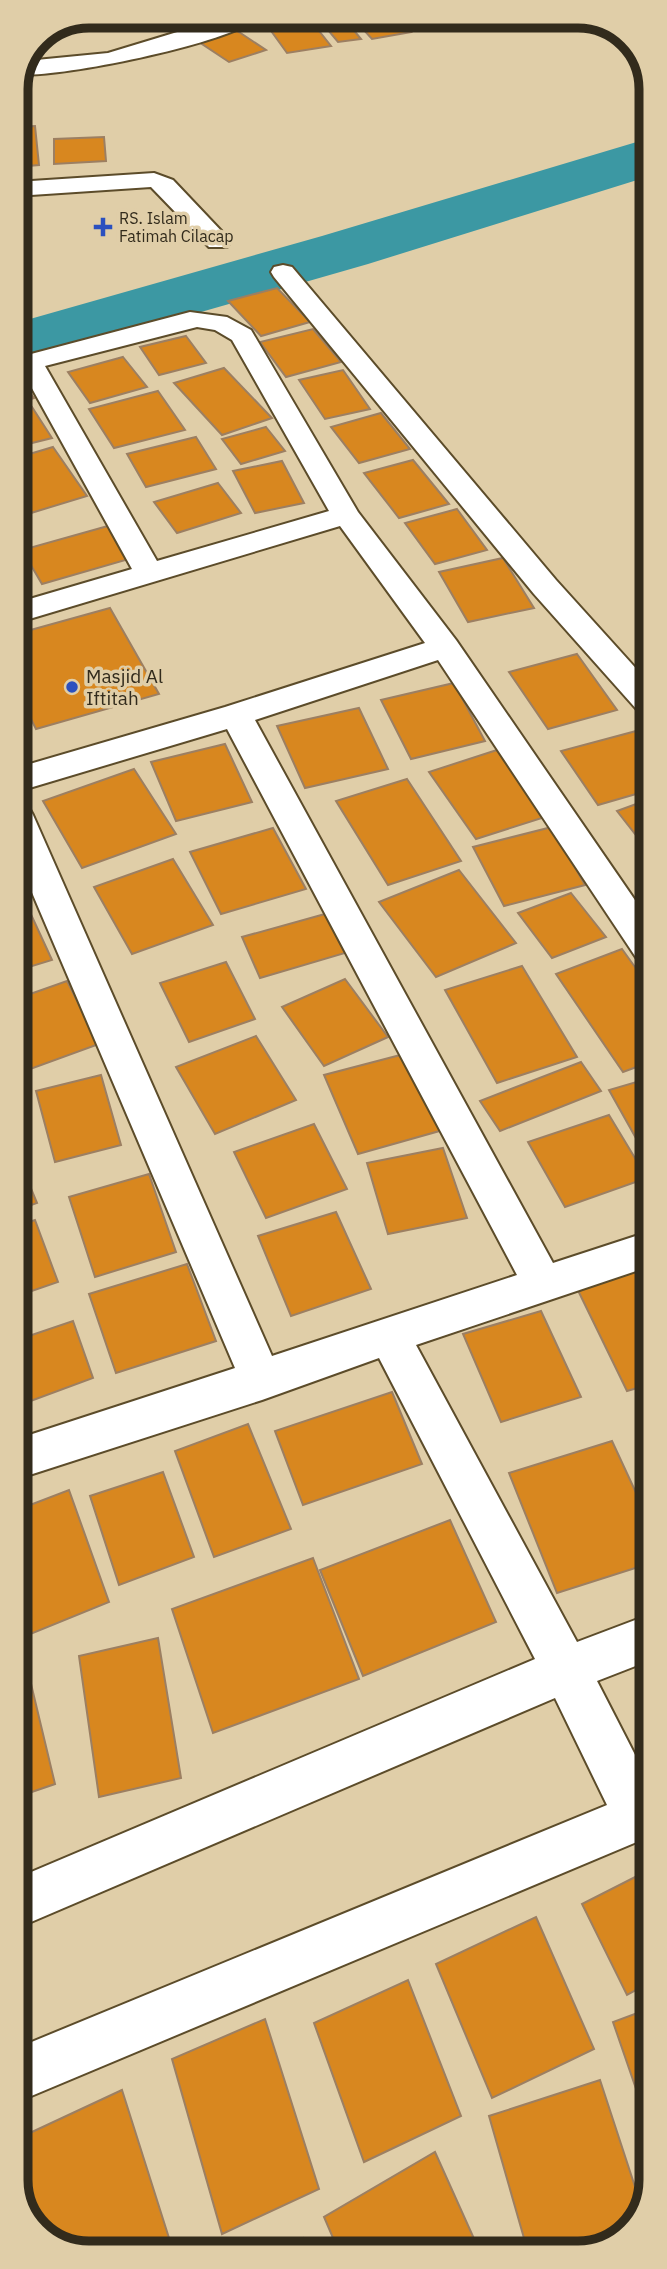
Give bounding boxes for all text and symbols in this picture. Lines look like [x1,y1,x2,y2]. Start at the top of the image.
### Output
place label: RS. Islam Fatimah Cilacap [119,208,234,246]
marker: RS. Islam Fatimah Cilacap [93,217,113,237]
place label: Masjid Al Iftitah [86,664,163,710]
marker: Masjid Al Iftitah [64,679,80,695]

